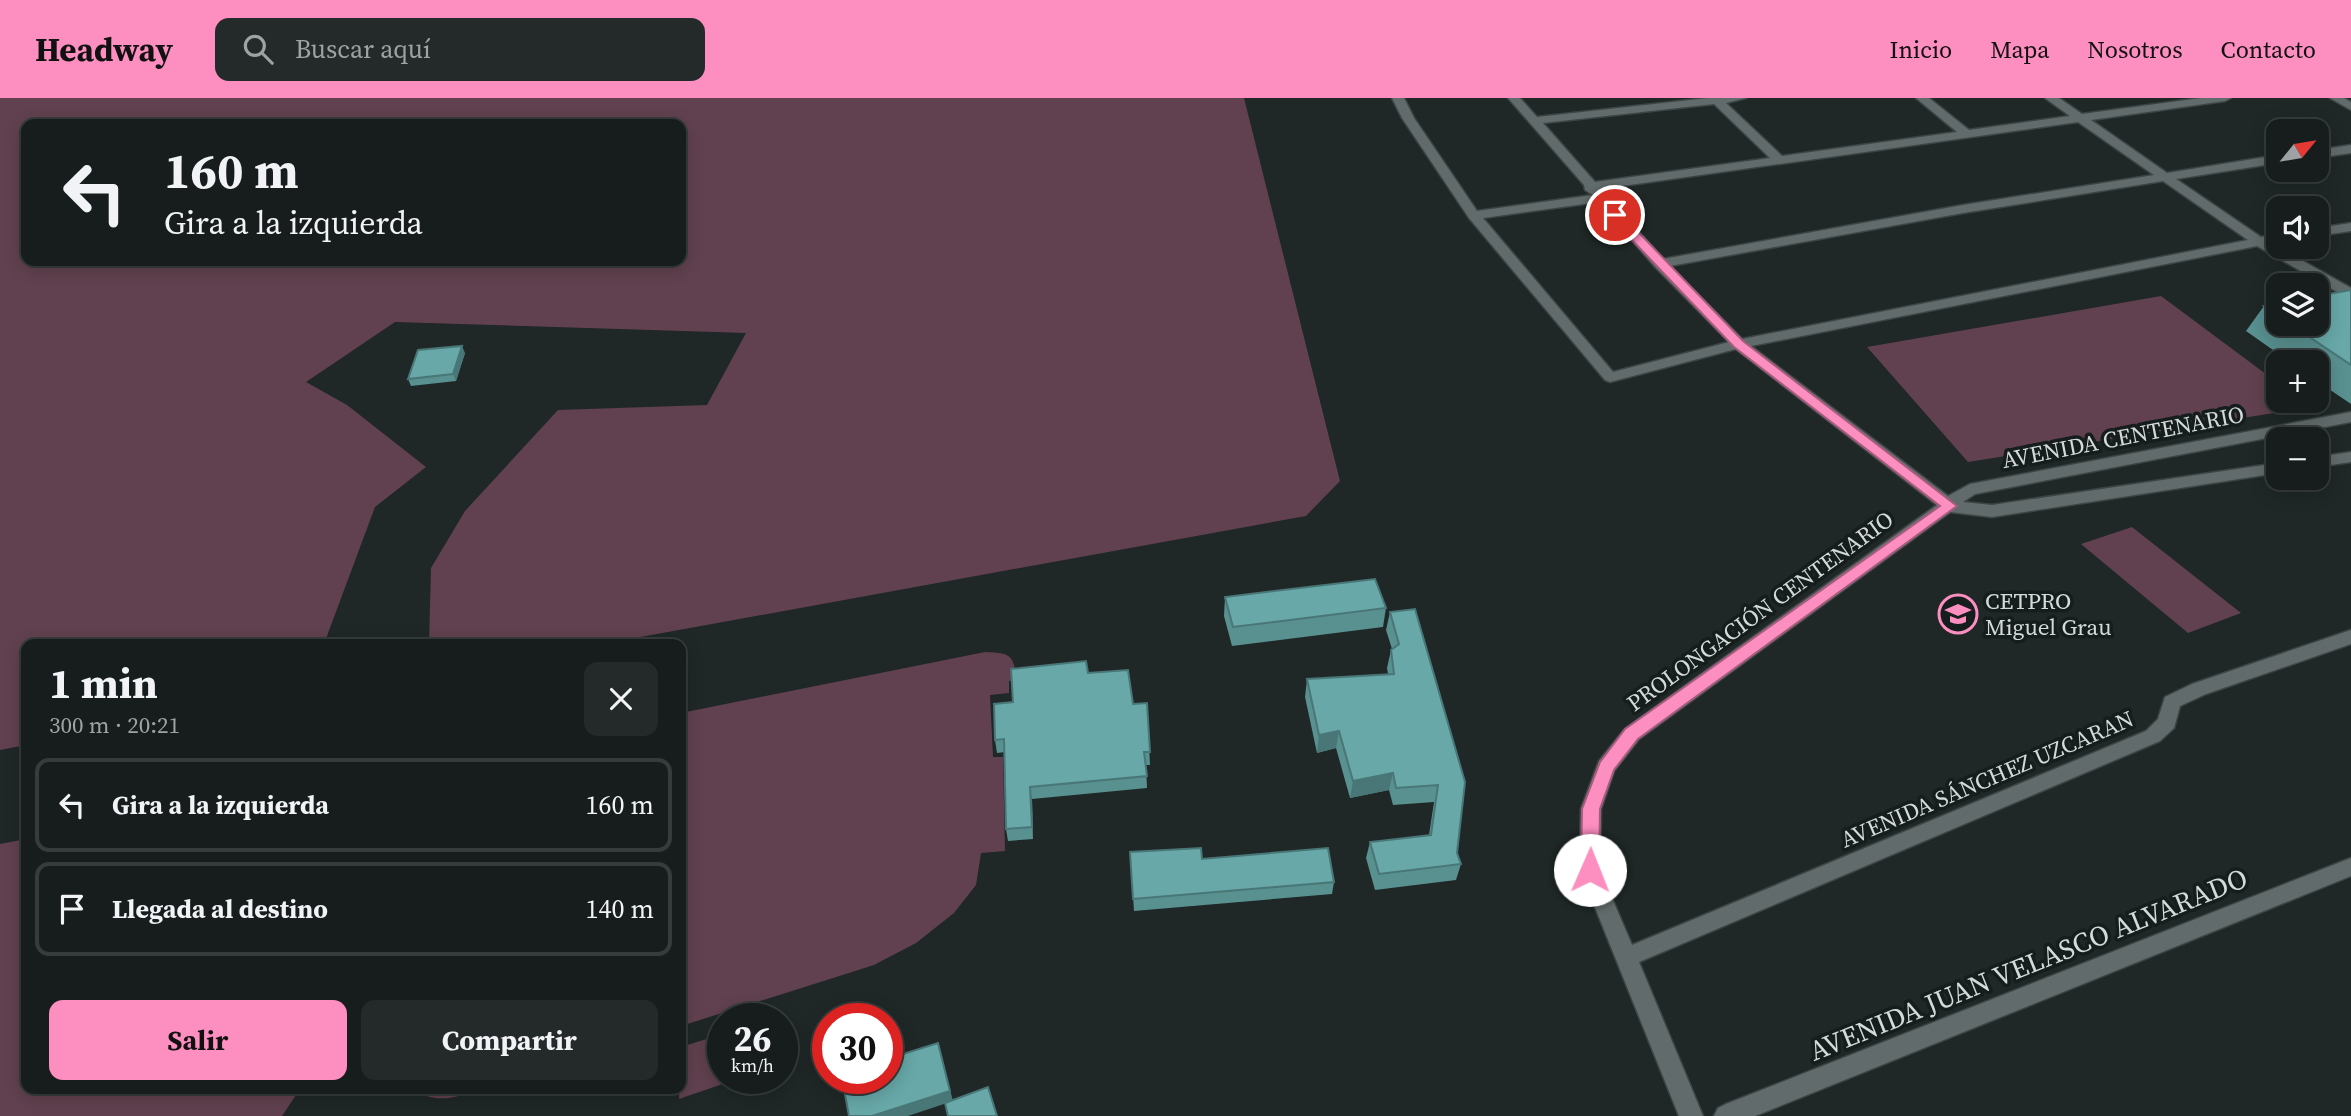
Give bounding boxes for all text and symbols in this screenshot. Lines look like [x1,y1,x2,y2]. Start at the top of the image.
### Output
search box [215,18,705,81]
text: Headway [35,27,173,72]
icon: search [239,30,277,68]
text: Buscar aquí [295,31,431,67]
text: Inicio [1890,33,1952,66]
text: Mapa [1990,33,2049,66]
text: Nosotros [2087,33,2183,66]
text: Contacto [2221,33,2316,66]
north arrow [2266,119,2329,182]
map controls [2266,119,2329,490]
text: 160 m [164,137,299,204]
icon: left [49,147,140,238]
pin [1585,185,1645,245]
icon: arrive [1596,196,1634,234]
button: sound [2266,196,2329,259]
text: Gira a la izquierda [164,201,423,245]
button: layers [2266,273,2329,336]
button: + [2266,350,2329,413]
street label: AVENIDA CENTENARIO [1999,398,2247,476]
button: − [2266,427,2329,490]
street label: PROLONGACIÓN CENTENARIO [1620,503,1900,719]
place label: CETPRO Miguel Grau [1985,585,2112,643]
school or university icon: CETPRO Miguel Grau [1937,593,1979,635]
text: 1 min [49,654,158,712]
button: close [584,662,658,736]
street label: AVENIDA SÁNCHEZ UZCARAN [1835,703,2139,855]
text: 300 m · 20:21 [49,709,180,741]
icon: left [53,786,91,824]
text: Gira a la izquierda [112,787,329,823]
text: 160 m [586,787,654,823]
position arrow [1553,833,1627,907]
street label: AVENIDA JUAN VELASCO ALVARADO [1803,858,2253,1070]
icon: arrive [53,890,91,928]
text: Llegada al destino [112,891,328,927]
text: 140 m [586,891,654,927]
button: Salir [49,1000,347,1080]
button: Compartir [361,1000,658,1080]
speed limit sign: 30 [812,1003,903,1094]
text: 26 [734,1015,771,1063]
text: km/h [731,1053,774,1078]

